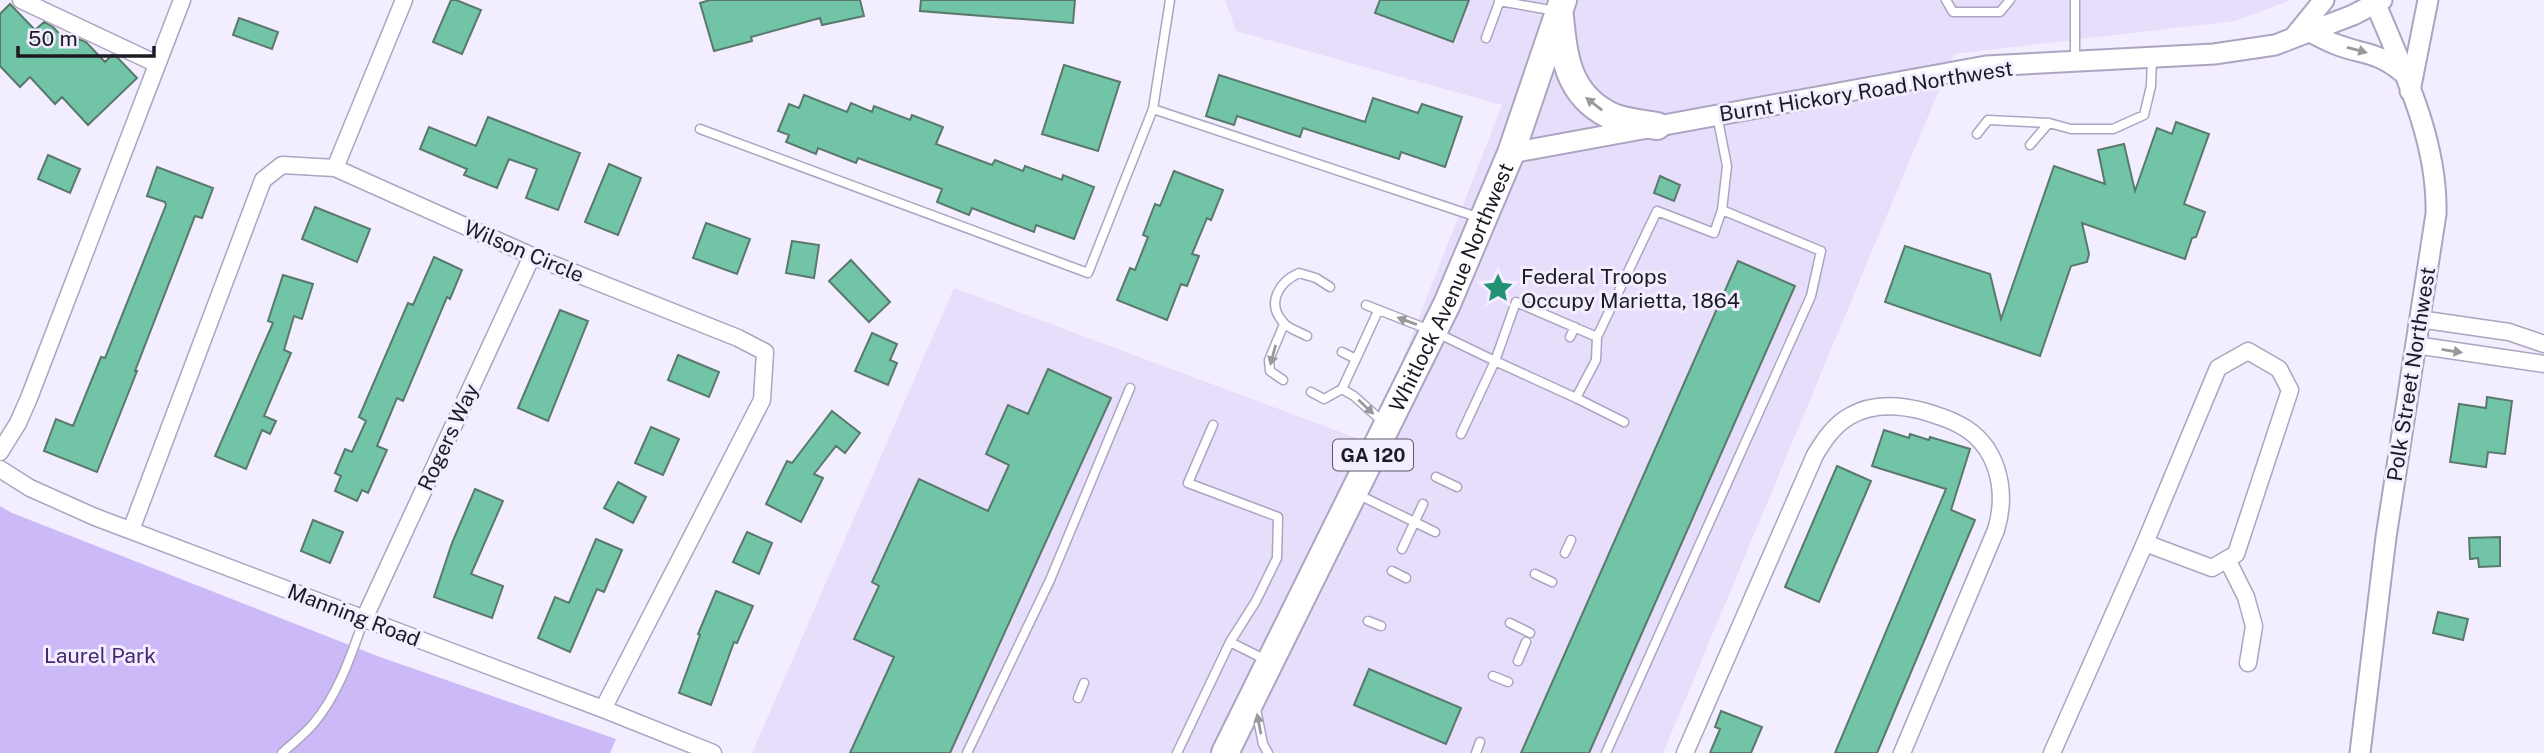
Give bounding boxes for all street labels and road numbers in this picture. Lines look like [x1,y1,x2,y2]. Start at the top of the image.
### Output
street label: Burnt Hickory Road Northwest [1717,55,2015,127]
street label: Whitlock Avenue Northwest [1383,159,1518,415]
street label: Wilson Circle [460,214,588,288]
street label: Polk Street Northwest [2382,265,2440,483]
street label: Rogers Way [412,380,484,494]
road number: GA 120 [1333,440,1413,470]
street label: Manning Road [284,578,424,652]

